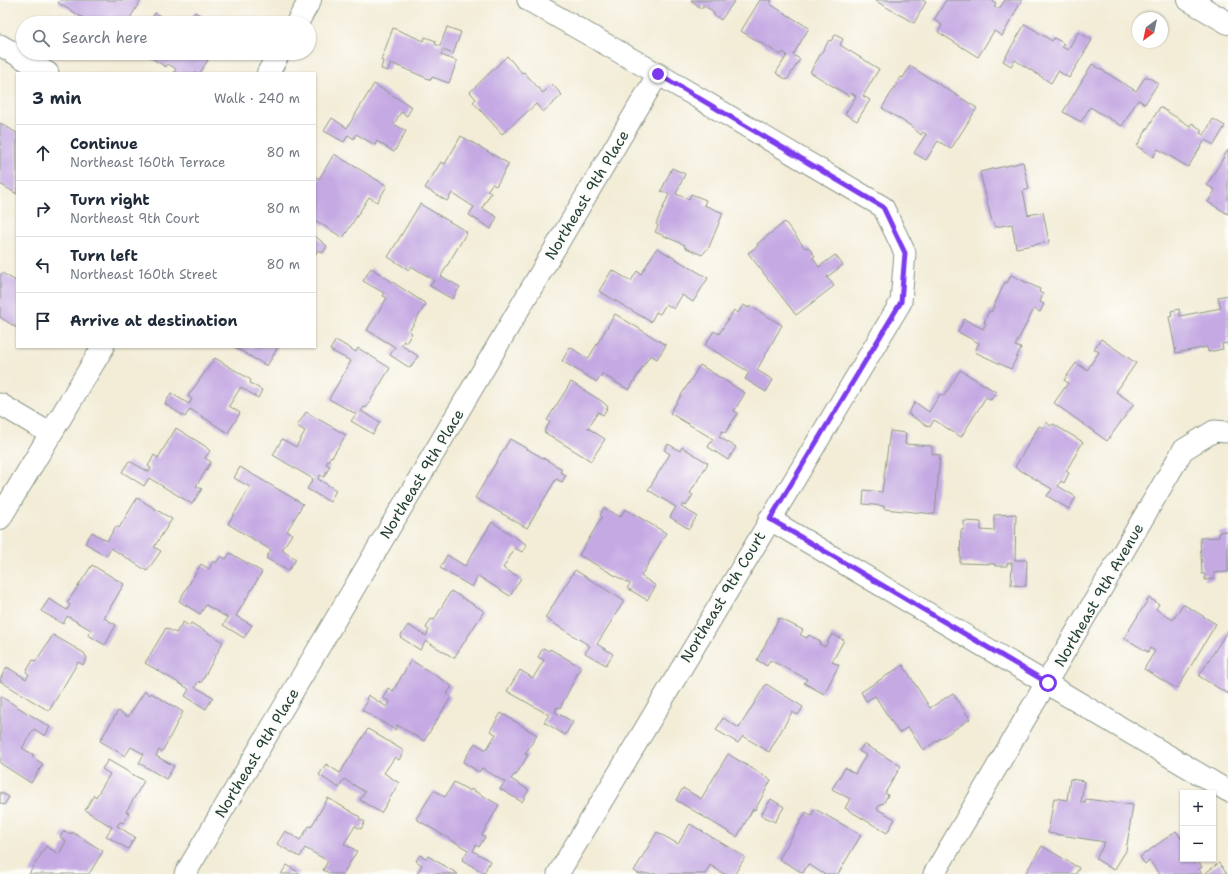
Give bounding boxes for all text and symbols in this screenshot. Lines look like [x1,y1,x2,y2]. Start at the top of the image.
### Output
north arrow [1132,12,1168,48]
search box [16,16,316,60]
icon: search [30,27,52,49]
text: Search here [62,28,148,48]
route end [649,65,667,83]
text: 3 min [32,87,82,109]
text: Walk · 240 m [214,90,300,107]
street label: Northeast 9th Place [540,126,634,264]
text: Continue [70,134,138,154]
icon: ahead [32,142,54,164]
text: 80 m [266,144,300,161]
text: Northeast 160th Terrace [70,154,225,171]
text: Turn right [70,190,150,210]
icon: right [32,198,54,220]
text: 80 m [266,200,300,217]
text: Northeast 9th Court [70,210,200,227]
text: Turn left [70,246,138,266]
icon: left [32,254,54,276]
text: 80 m [266,256,300,273]
text: Northeast 160th Street [70,266,217,283]
icon: arrive [32,310,54,332]
text: Arrive at destination [70,311,238,331]
street label: Northeast 9th Place [375,405,469,543]
street label: Northeast 9th Avenue [1050,520,1148,670]
street label: Northeast 9th Court [676,528,770,666]
route start [1039,674,1057,692]
street label: Northeast 9th Place [210,684,304,822]
map controls [1180,790,1216,862]
button: + [1180,790,1216,826]
button: − [1180,826,1216,862]

